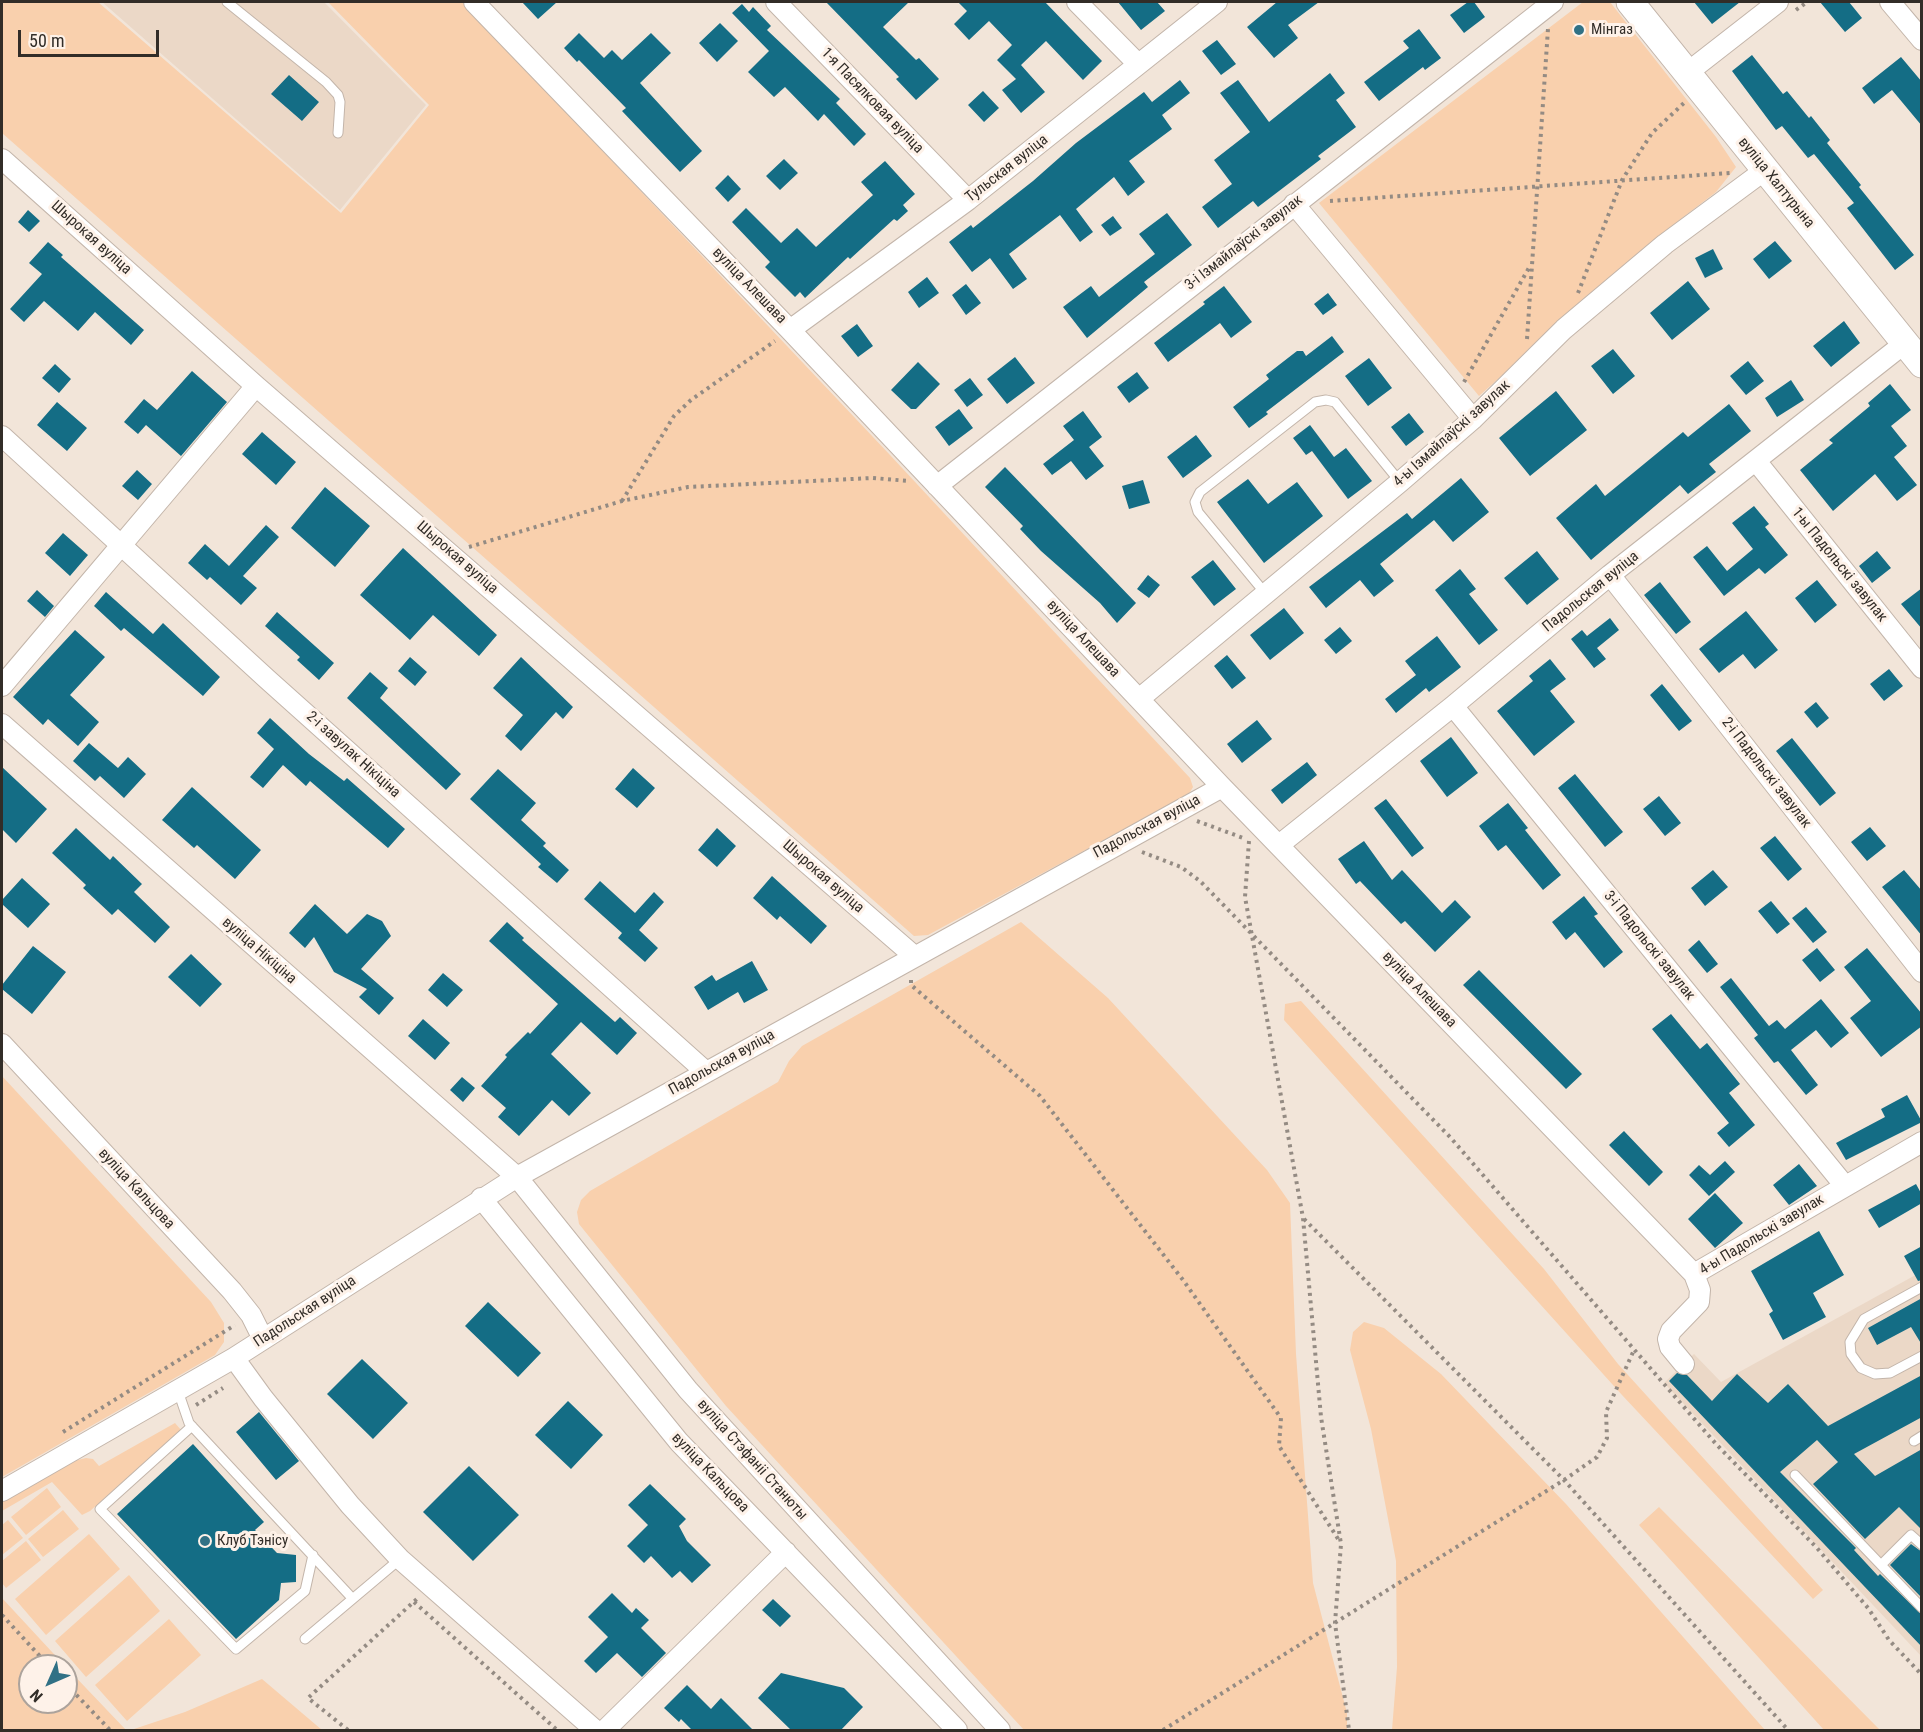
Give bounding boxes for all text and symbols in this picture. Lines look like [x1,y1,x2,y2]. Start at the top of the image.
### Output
scale bar [21,18,162,56]
place label: Мінгаз [1591,21,1633,39]
marker: Мінгаз [1572,23,1586,37]
text: 50 m [29,30,64,51]
street label: 1-я Пасялковая вуліца [817,45,927,157]
street label: Тульская вуліца [962,131,1052,207]
street label: вуліца Халтурына [1734,134,1818,232]
street label: 3-і Ізмайлаўскі завулак [1182,192,1306,294]
street label: Шырокая вуліца [47,197,135,279]
street label: вуліца Алешава [708,244,790,328]
street label: 4-ы Ізмайлаўскі завулак [1390,377,1514,491]
street label: 1-ы Падольскі завулак [1787,504,1891,626]
street label: Шырокая вуліца [413,518,501,598]
street label: Падольская вуліца [1539,548,1643,636]
street label: вуліца Алешава [1043,597,1123,681]
street label: 2-і завулак Нікіціна [302,708,404,802]
street label: 2-і Падольскі завулак [1717,714,1815,832]
street label: Падольская вуліца [1091,791,1203,863]
street label: Шырокая вуліца [779,837,867,917]
street label: 3-і Падольскі завулак [1599,888,1699,1004]
street label: вуліца Нікіціна [218,914,300,988]
street label: вуліца Алешава [1378,948,1460,1032]
street label: Падольская вуліца [666,1026,778,1100]
street label: вуліца Кальцова [94,1145,178,1233]
street label: 4-ы Падольскі завулак [1697,1191,1827,1279]
street label: Падольская вуліца [250,1272,360,1352]
street label: вуліца Стэфаніі Станюты [693,1396,811,1524]
street label: вуліца Кальцова [668,1429,752,1517]
place label: Клуб Тэнісу [217,1532,288,1550]
marker: Клуб Тэнісу [198,1534,212,1548]
north arrow [18,1654,78,1714]
text: N [26,1685,47,1706]

